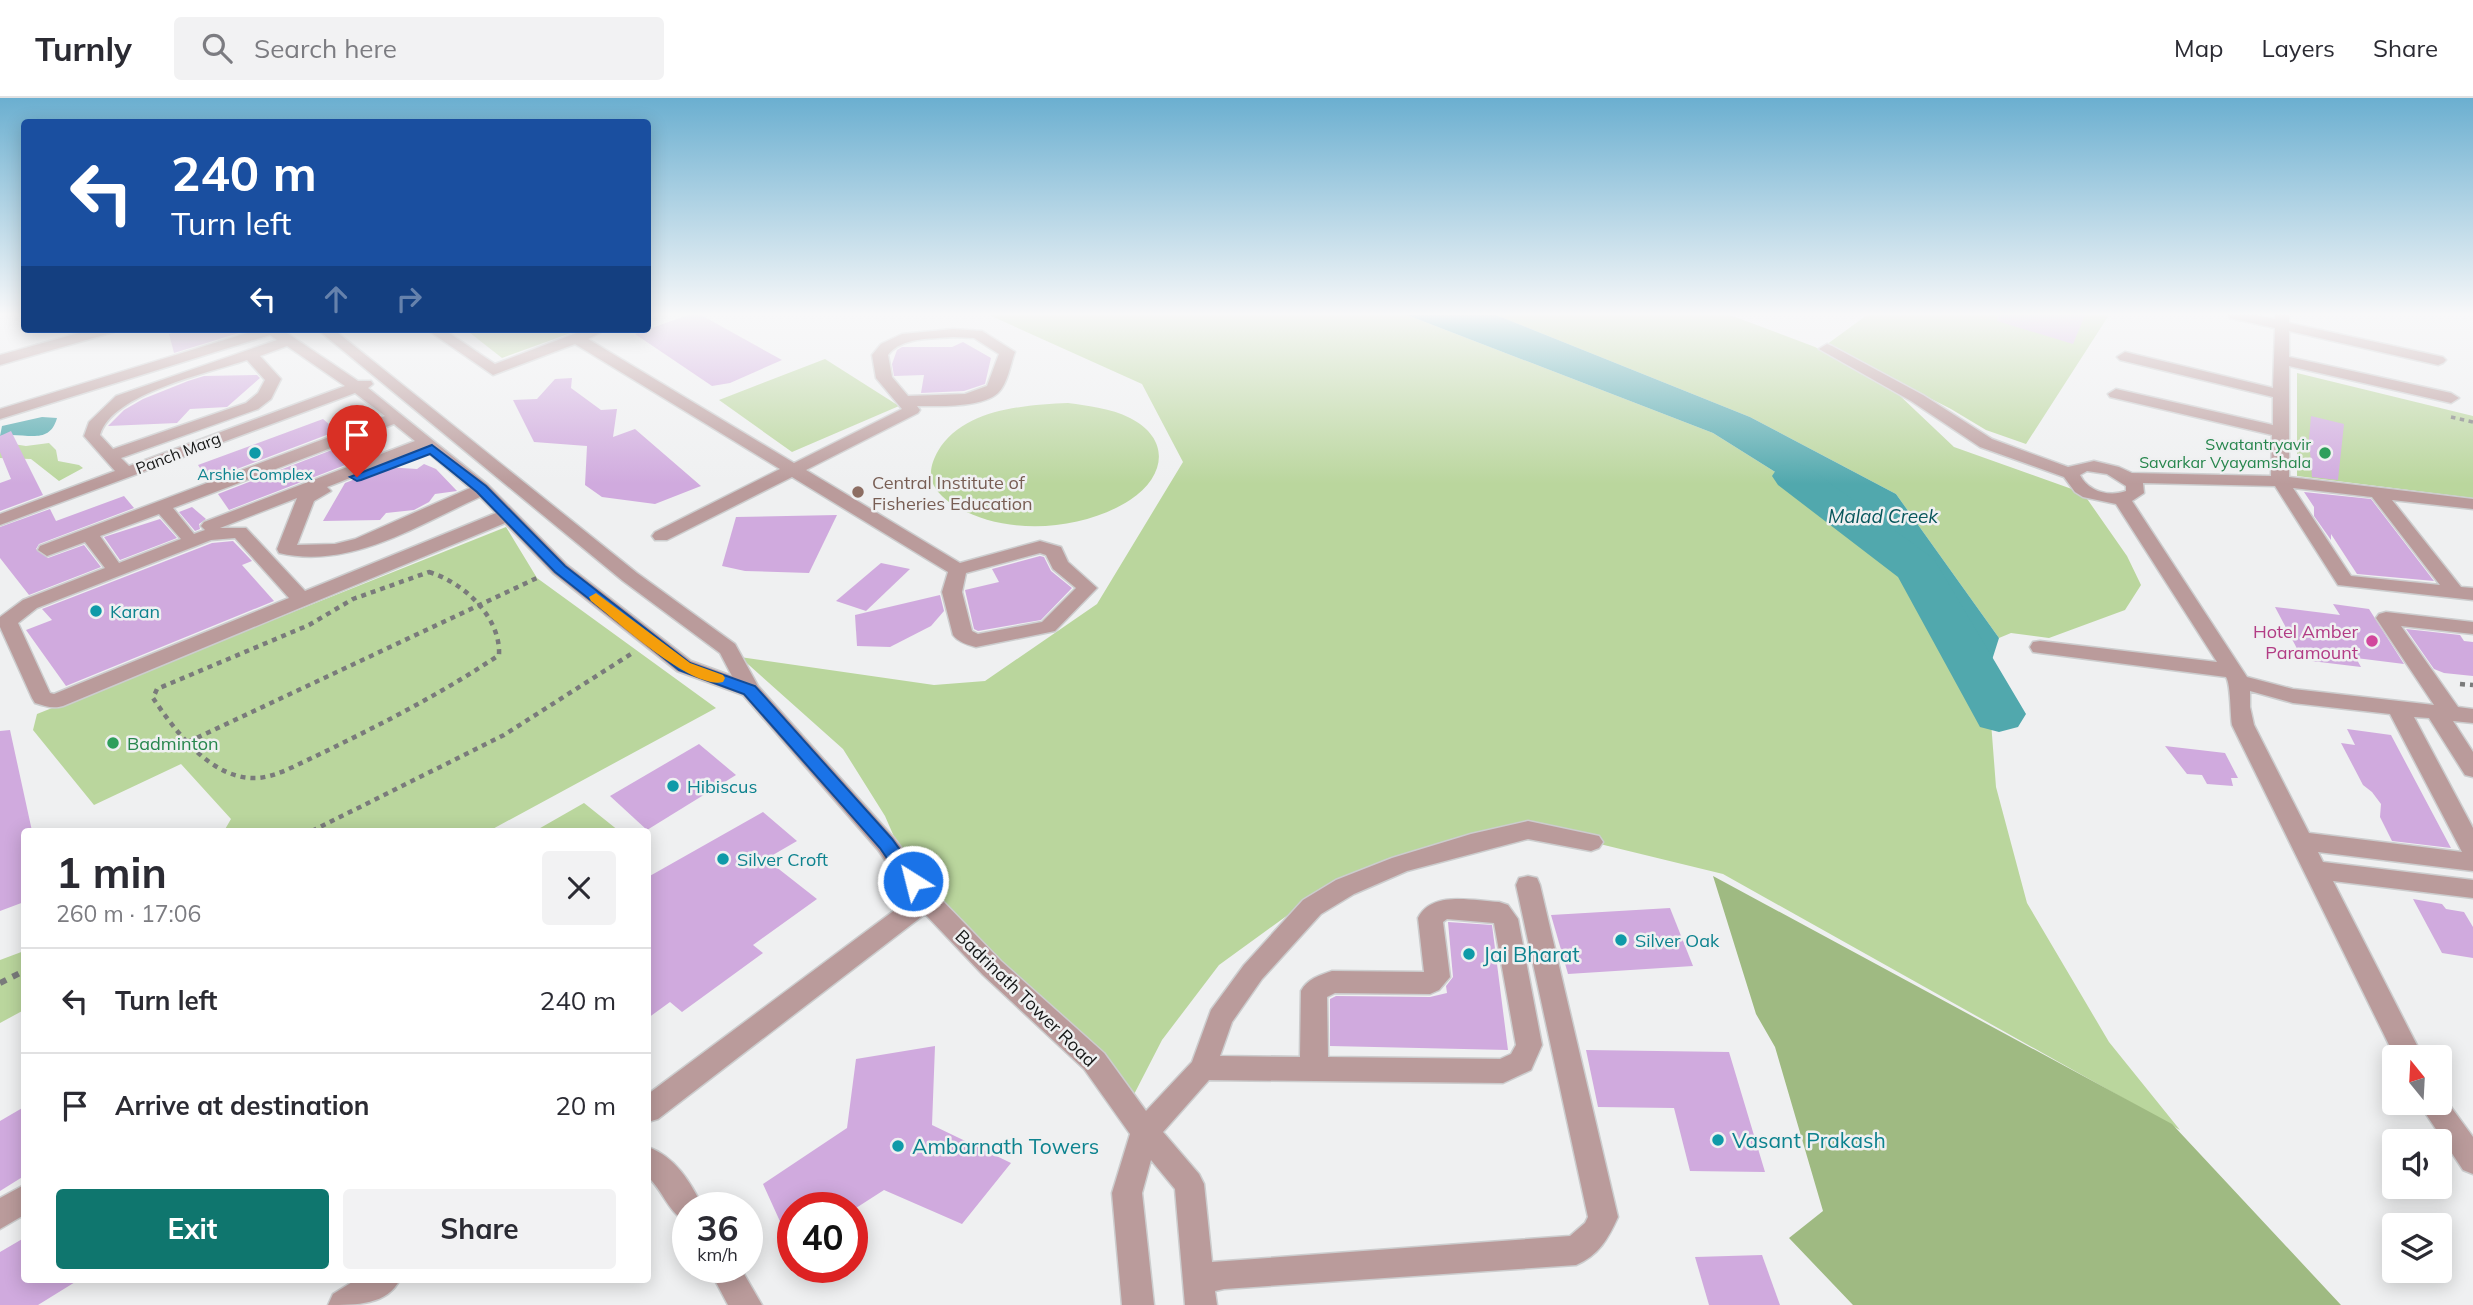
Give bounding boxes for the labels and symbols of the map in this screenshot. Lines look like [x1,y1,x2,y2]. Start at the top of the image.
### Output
pin [327,405,387,477]
street label: Panch Marg [133,428,223,478]
place label: Swatantryavir Savarkar Vyayamshala [2139,434,2311,472]
marker: Arshie Complex [247,445,263,461]
marker: Swatantryavir Savarkar Vyayamshala [2317,445,2333,461]
place label: Arshie Complex [197,464,313,484]
place label: Central Institute of Fisheries Education [872,471,1033,515]
marker: Central Institute of Fisheries Education [850,484,866,500]
water label: Malad Creek [1828,504,1939,528]
place label: Karan [110,600,160,623]
marker: Karan [88,603,104,619]
place label: Hotel Amber Paramount [2253,620,2358,664]
marker: Hotel Amber Paramount [2364,633,2380,649]
place label: Badminton [127,732,219,755]
marker: Badminton [105,735,121,751]
place label: Hibiscus [687,775,757,798]
marker: Hibiscus [665,778,681,794]
position arrow [876,844,950,918]
place label: Silver Croft [737,848,828,871]
marker: Silver Croft [715,851,731,867]
street label: Badrinath Tower Road [950,924,1102,1072]
place label: Silver Oak [1635,929,1720,952]
marker: Silver Oak [1613,932,1629,948]
place label: Jai Bharat [1483,941,1580,967]
marker: Jai Bharat [1461,946,1477,962]
north arrow [2382,1045,2452,1115]
place label: Vasant Prakash [1732,1127,1886,1153]
marker: Vasant Prakash [1710,1132,1726,1148]
place label: Ambarnath Towers [912,1133,1099,1159]
marker: Ambarnath Towers [890,1138,906,1154]
speed limit sign: 40 [777,1192,868,1283]

